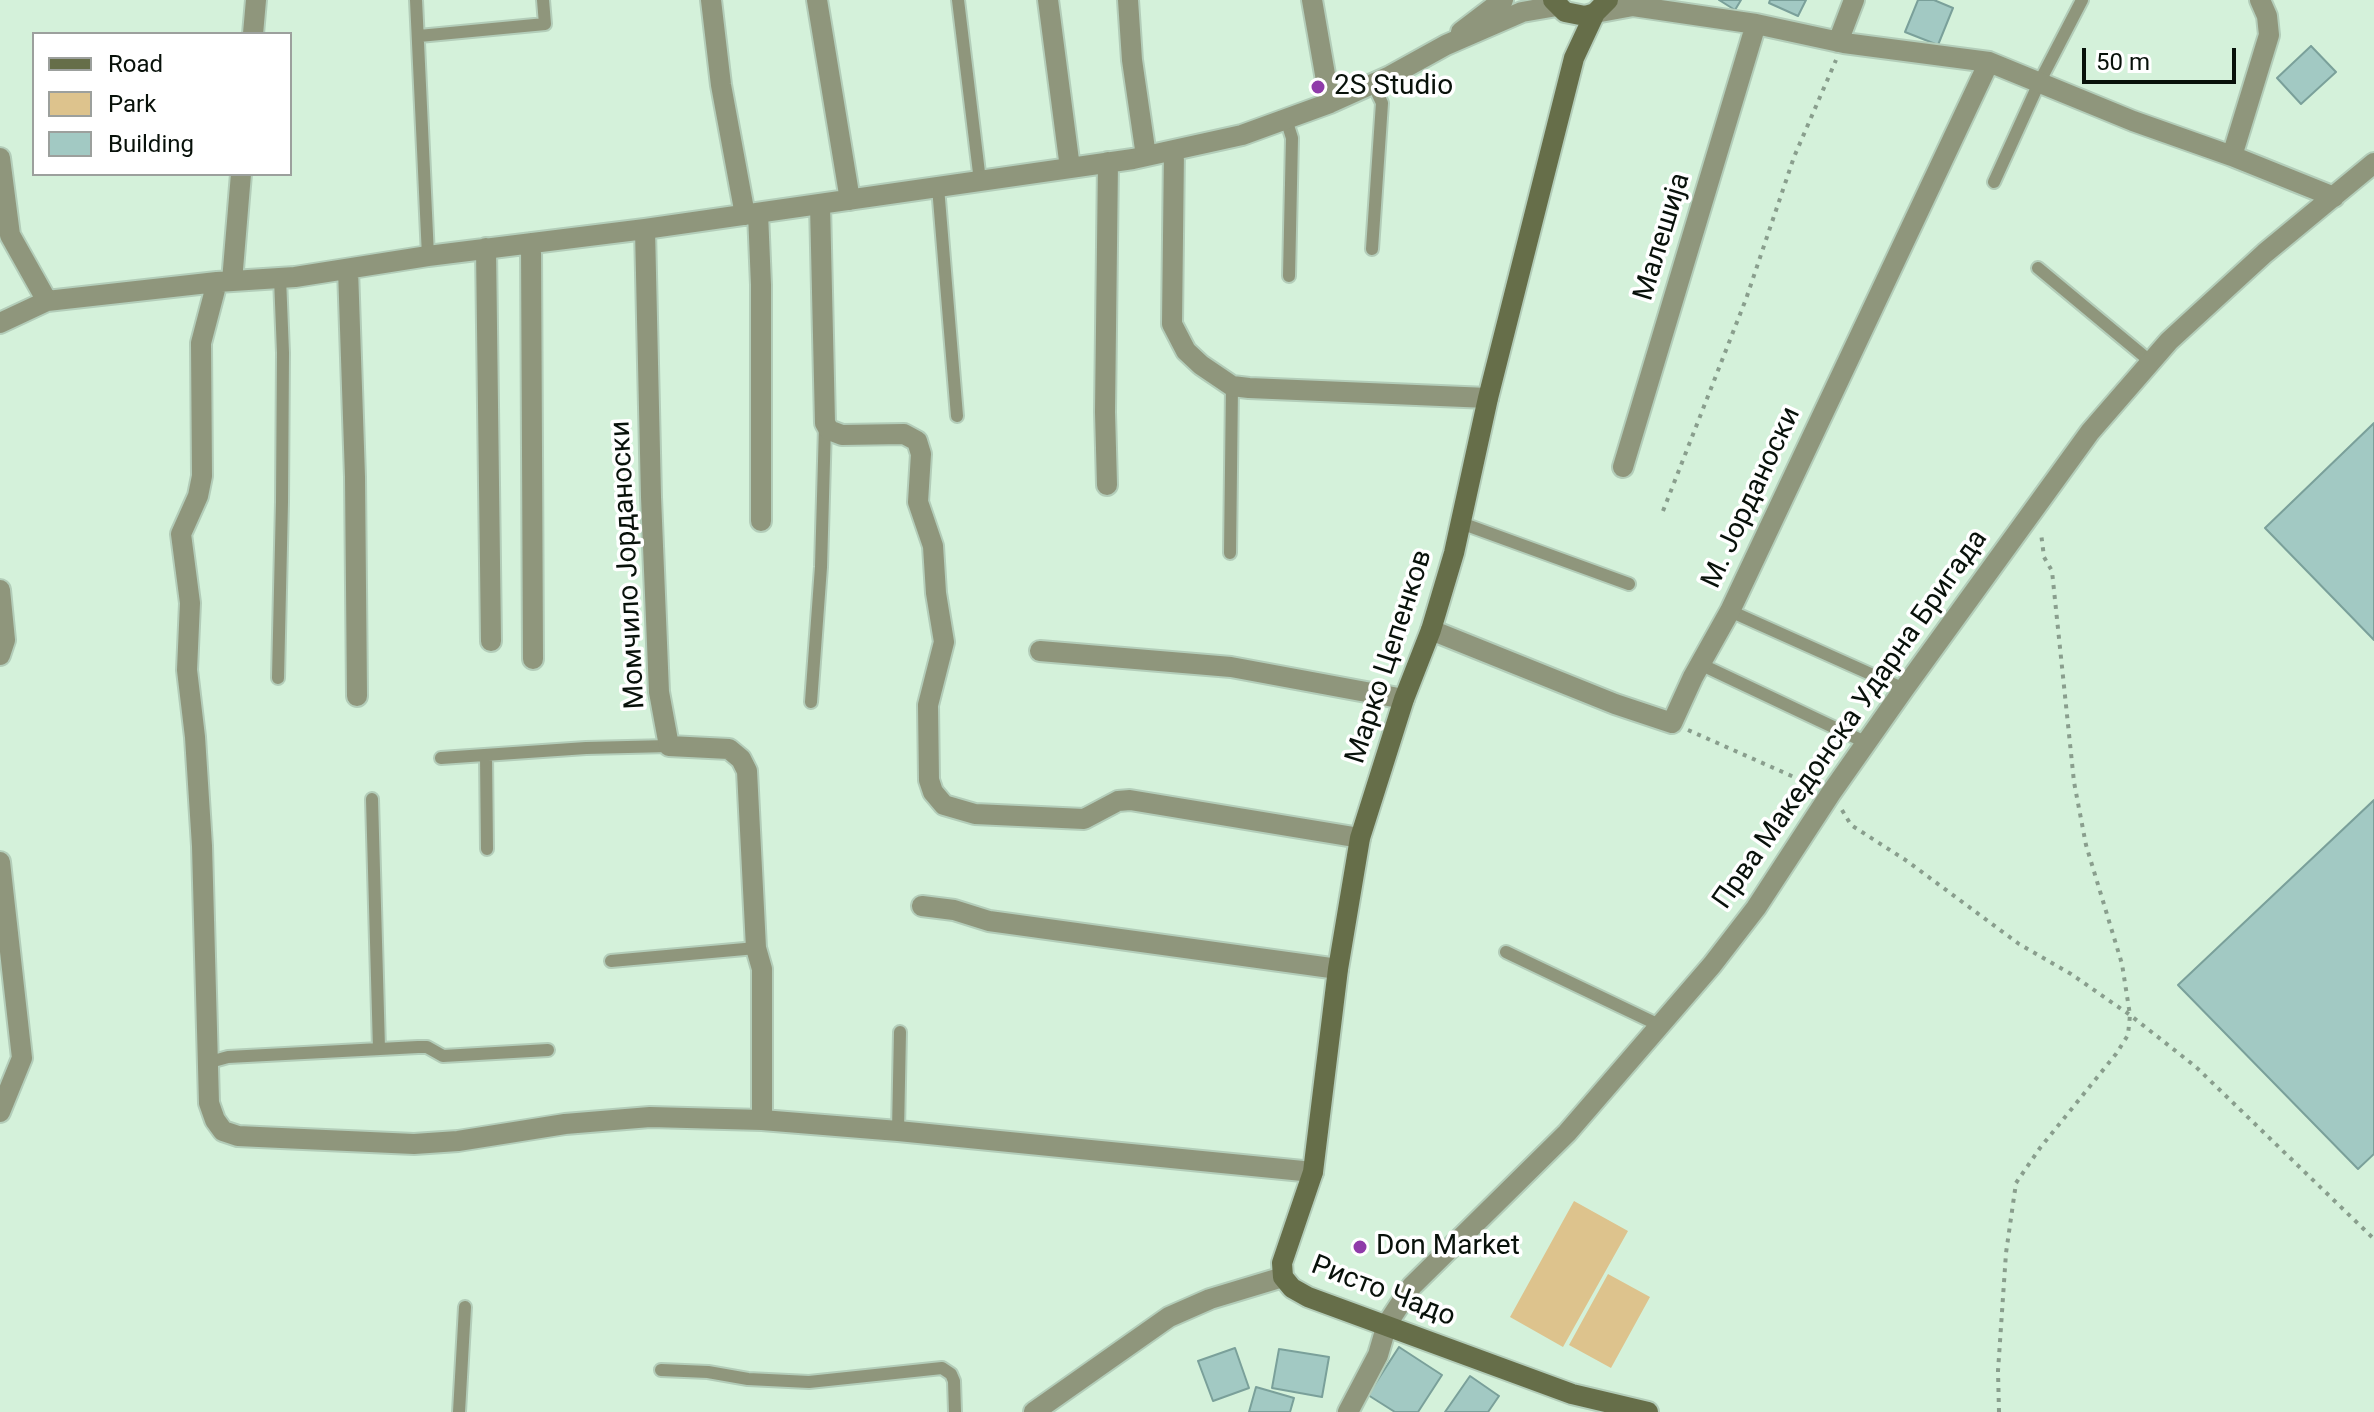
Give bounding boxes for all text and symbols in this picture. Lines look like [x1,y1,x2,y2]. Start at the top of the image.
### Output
legend [32,32,292,176]
scale bar [2086,32,2240,82]
text: 50 m [2096,48,2150,76]
text: Road [108,50,163,78]
place label: 2S Studio [1334,70,1453,104]
marker: 2S Studio [1309,78,1327,96]
text: Park [108,90,156,118]
text: Building [108,130,194,158]
street label: Малешија [1628,169,1698,305]
street label: М. Јорданоски [1695,402,1809,594]
street label: Момчило Јорданоски [605,420,653,710]
street label: Прва Македонска Ударна Бригада [1707,524,1995,916]
street label: Марко Цепенков [1340,546,1440,768]
place label: Don Market [1376,1230,1520,1264]
marker: Don Market [1351,1238,1369,1256]
street label: Ристо Чадо [1306,1249,1460,1335]

